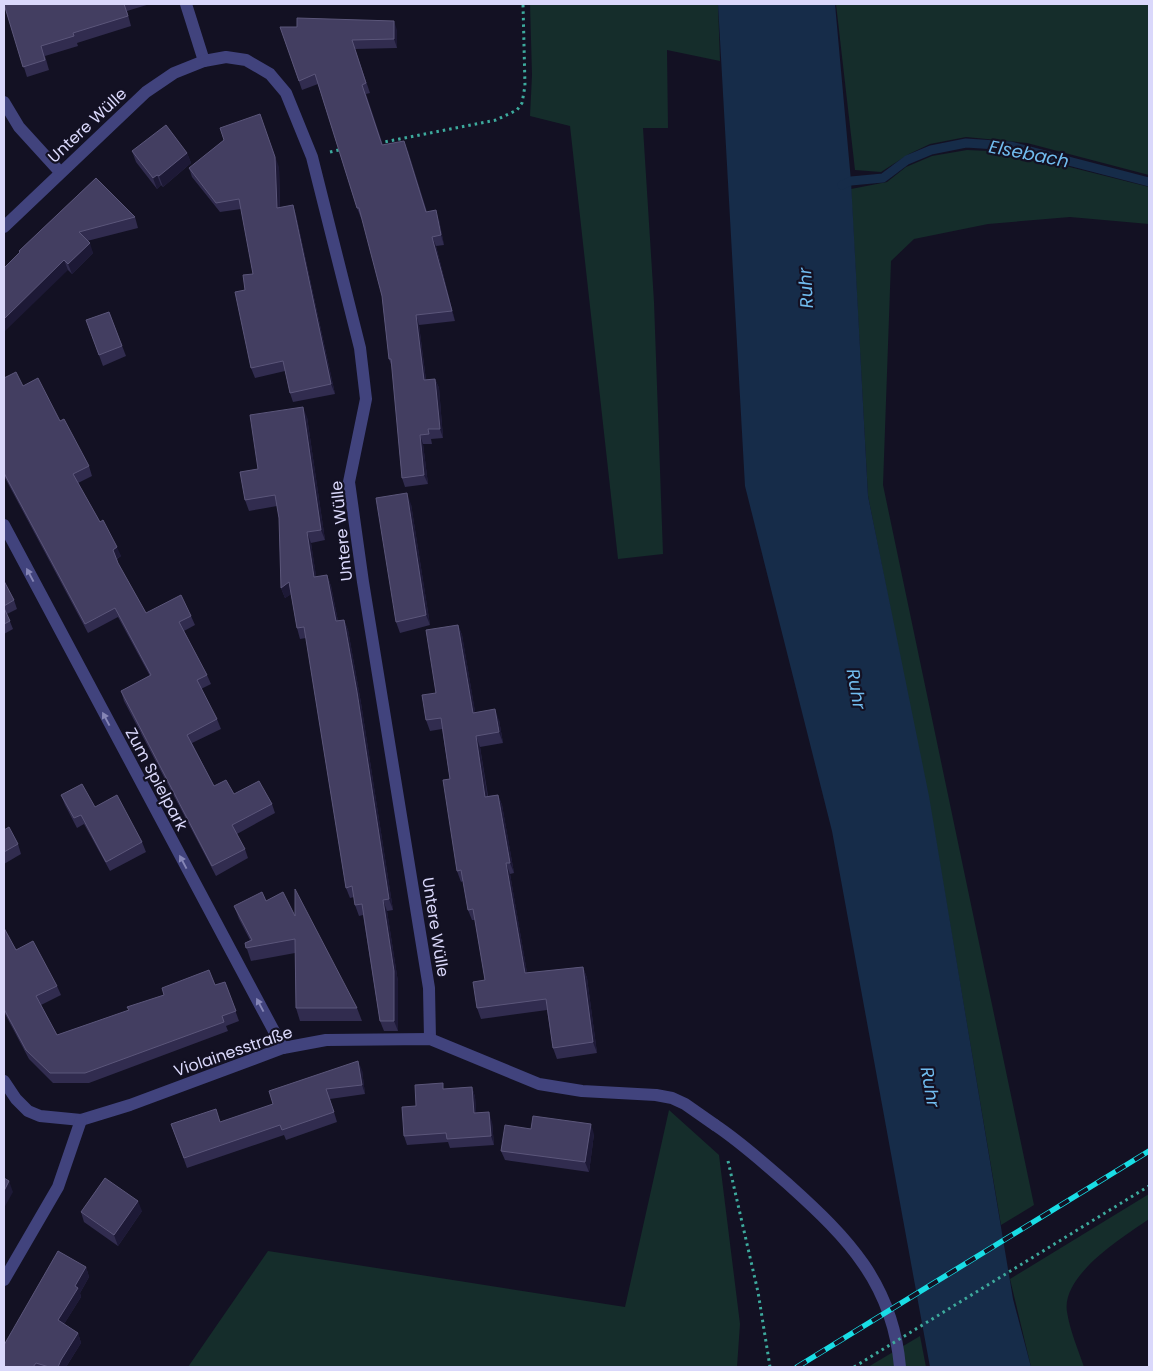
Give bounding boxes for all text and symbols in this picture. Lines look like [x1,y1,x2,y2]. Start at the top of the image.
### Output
street label: Untere Wülle [43,83,132,168]
water label: Elsebach [987,134,1071,174]
water label: Ruhr [792,266,819,309]
street label: Untere Wülle [325,480,358,582]
one-way arrow [26,568,34,582]
water label: Ruhr [841,667,873,712]
one-way arrow [102,712,110,726]
street label: Zum Spielpark [120,724,194,835]
one-way arrow [179,855,187,869]
street label: Untere Wülle [416,876,455,979]
one-way arrow [256,998,264,1013]
street label: Violainesstraße [171,1020,296,1083]
water label: Ruhr [915,1065,947,1110]

